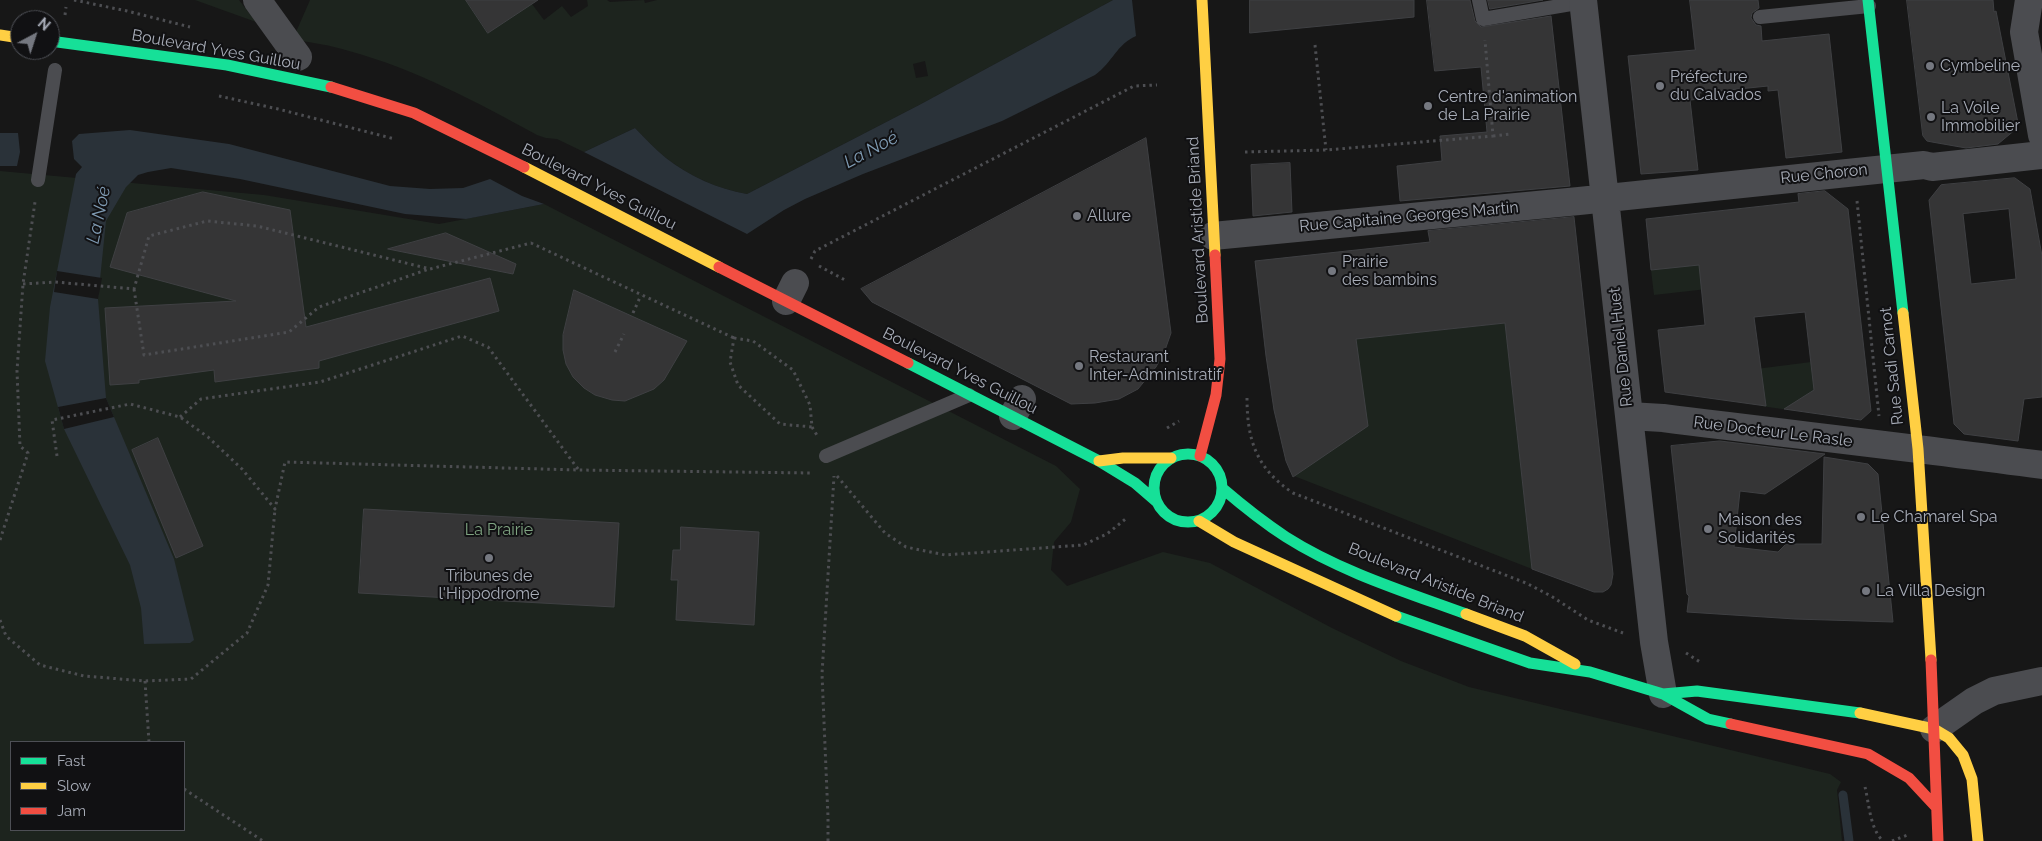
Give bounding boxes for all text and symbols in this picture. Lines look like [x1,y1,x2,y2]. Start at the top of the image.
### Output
north arrow [10,10,60,60]
text: N [35,15,53,34]
street label: Boulevard Yves Guillou [130,26,302,74]
place label: Cymbeline [1940,56,2020,76]
marker: Cymbeline [1924,60,1936,72]
place label: Préfecture du Calvados [1670,67,1762,105]
marker: Préfecture du Calvados [1654,80,1666,92]
place label: Centre d'animation de La Prairie [1438,87,1577,125]
place label: La Voile Immobilier [1941,98,2020,136]
marker: Centre d'animation de La Prairie [1422,100,1434,112]
marker: La Voile Immobilier [1925,111,1937,123]
water label: La Noé [840,127,902,173]
street label: Boulevard Aristide Briand [1184,136,1212,324]
street label: Boulevard Yves Guillou [518,140,680,234]
street label: Rue Choron [1780,160,1868,188]
water label: La Noé [82,184,116,246]
street label: Rue Capitaine Georges Martin [1299,198,1519,236]
place label: Allure [1087,206,1131,226]
marker: Allure [1071,210,1083,222]
place label: Prairie des bambins [1342,252,1437,290]
marker: Prairie des bambins [1326,265,1338,277]
street label: Rue Daniel Huet [1605,286,1637,408]
street label: Rue Sadi Carnot [1876,306,1908,426]
street label: Boulevard Yves Guillou [879,324,1041,418]
place label: Restaurant Inter-Administratif [1089,347,1222,385]
marker: Restaurant Inter-Administratif [1073,360,1085,372]
street label: Rue Docteur Le Rasle [1692,413,1854,451]
place label: Le Chamarel Spa [1871,507,1998,527]
place label: Maison des Solidarités [1718,510,1802,548]
marker: Le Chamarel Spa [1855,511,1867,523]
park label: La Prairie [465,520,533,540]
marker: Maison des Solidarités [1702,523,1714,535]
street label: Boulevard Aristide Briand [1346,539,1526,627]
marker: Tribunes de l'Hippodrome [483,552,495,564]
place label: Tribunes de l'Hippodrome [439,566,539,604]
place label: La Villa Design [1876,581,1985,601]
marker: La Villa Design [1860,585,1872,597]
legend [10,741,185,831]
text: Fast [57,752,85,770]
text: Slow [57,777,91,795]
text: Jam [57,802,86,820]

